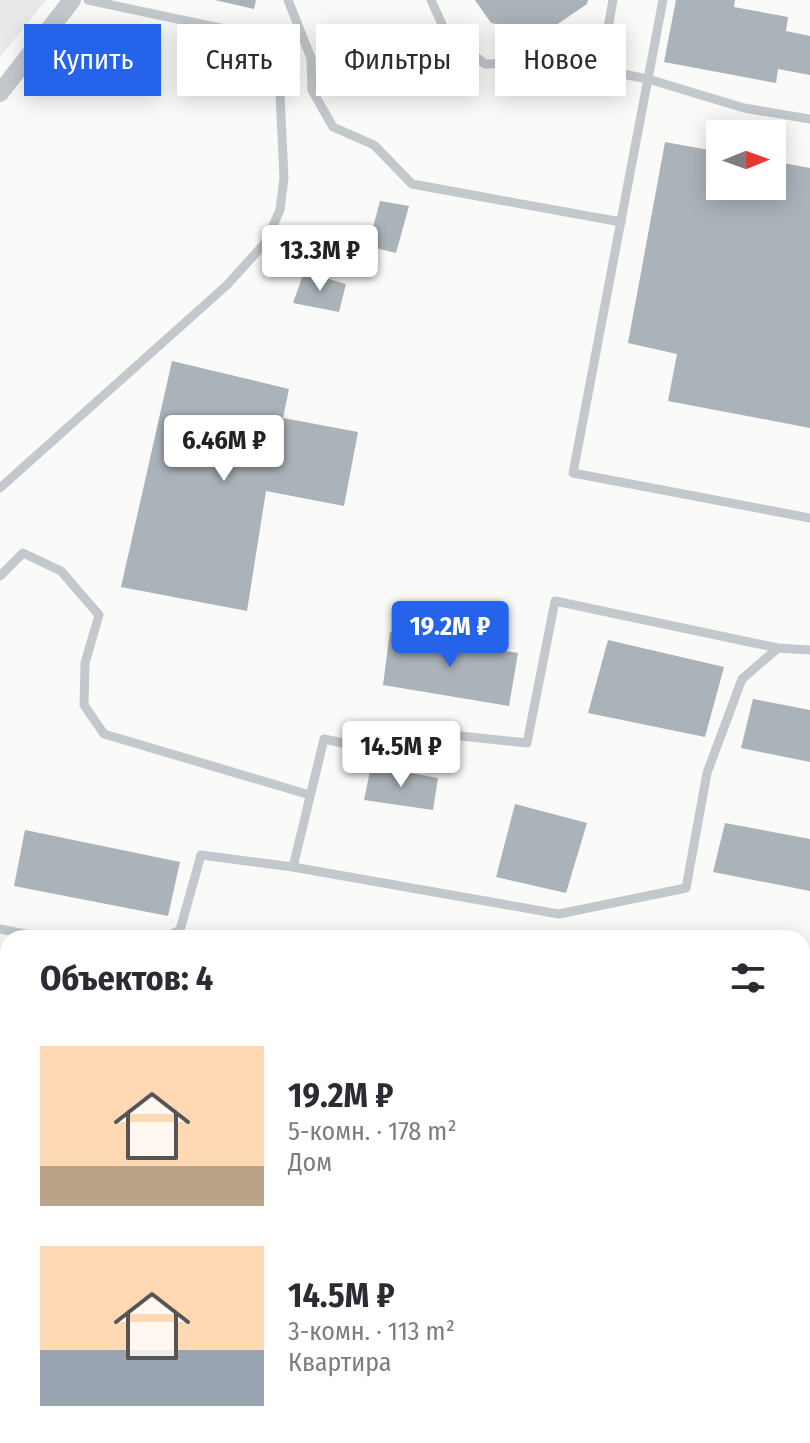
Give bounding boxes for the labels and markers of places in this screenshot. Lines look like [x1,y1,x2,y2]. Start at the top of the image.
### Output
pin: 13.3M ₽ [246,225,394,293]
pin: 6.46M ₽ [150,415,298,483]
pin: 19.2M ₽ [376,601,524,669]
pin: 14.5M ₽ [327,721,475,789]

